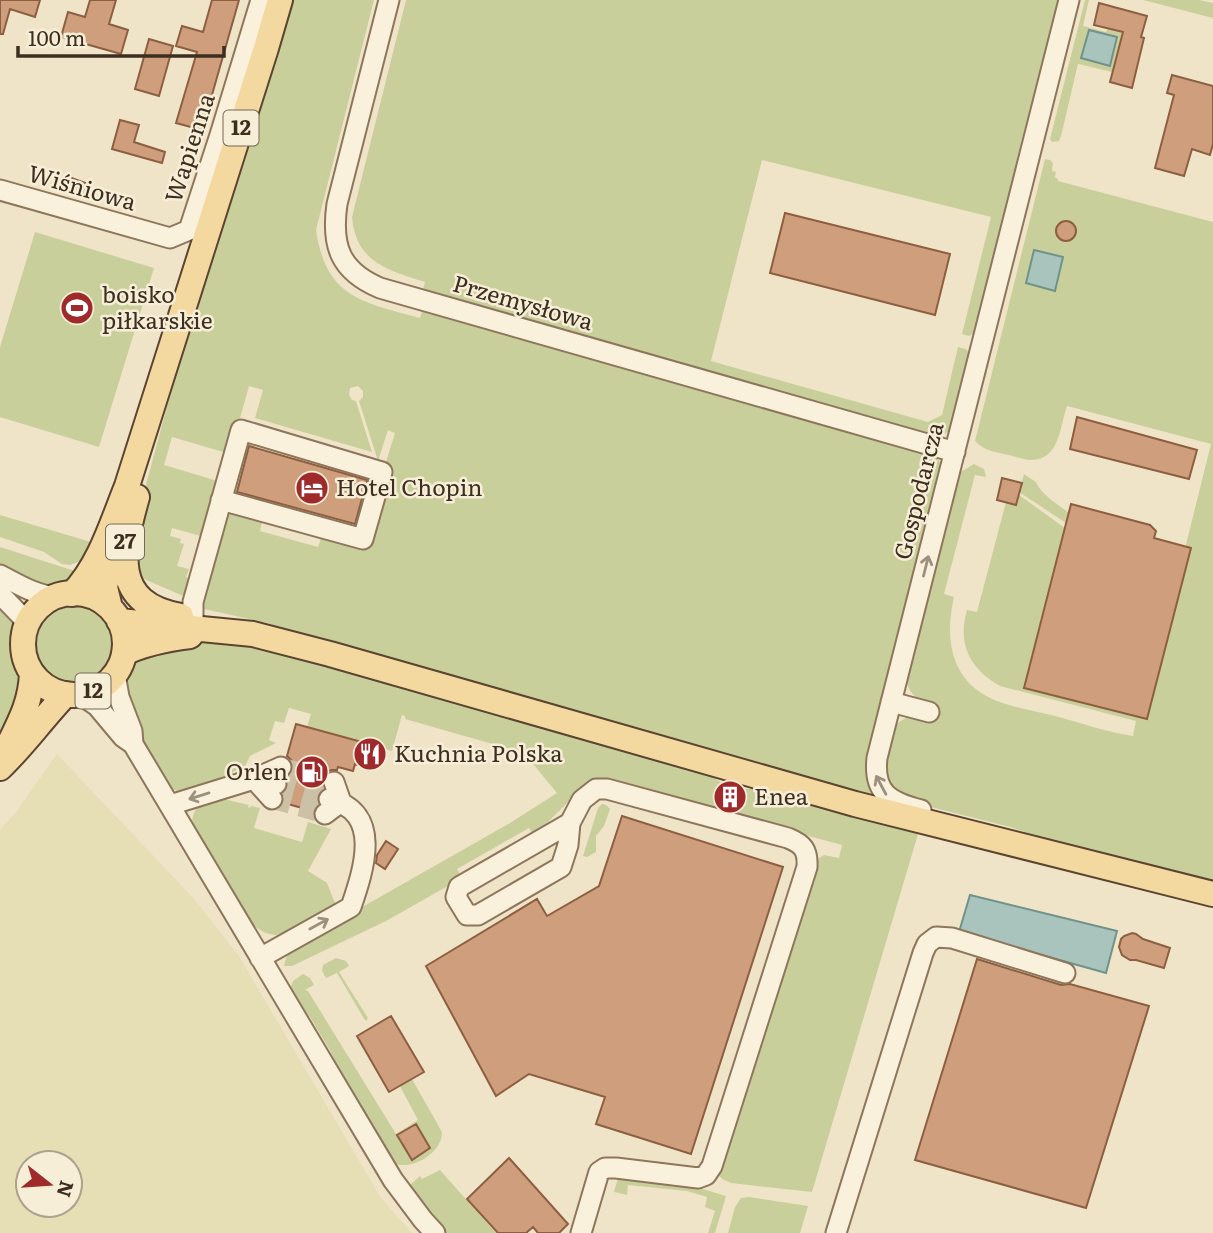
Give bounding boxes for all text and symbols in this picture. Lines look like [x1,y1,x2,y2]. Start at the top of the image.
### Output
scale bar [18,14,224,58]
text: 100 m [28,21,85,52]
street label: Wapienna [154,88,222,206]
road number: 12 [224,110,258,146]
street label: Wiśniowa [25,154,141,218]
street label: Przemysłowa [449,265,598,337]
place label: boisko piłkarskie [102,276,213,336]
sports icon: boisko piłkarskie [58,289,96,327]
street label: Gospodarcza [884,418,951,563]
hotel icon: Hotel Chopin [293,469,331,507]
place label: Hotel Chopin [336,469,483,503]
road number: 27 [106,524,144,560]
one-way arrow [920,555,933,577]
road number: 12 [76,674,110,708]
restaurant icon: Kuchnia Polska [351,735,389,773]
place label: Kuchnia Polska [394,735,563,769]
place label: Orlen [226,753,288,787]
fuel station icon: Orlen [293,753,331,791]
one-way arrow [874,776,888,796]
building icon: Enea [711,778,749,816]
place label: Enea [754,778,809,812]
one-way arrow [189,791,211,803]
one-way arrow [309,917,329,931]
north arrow [14,1149,84,1219]
text: N [50,1178,82,1201]

